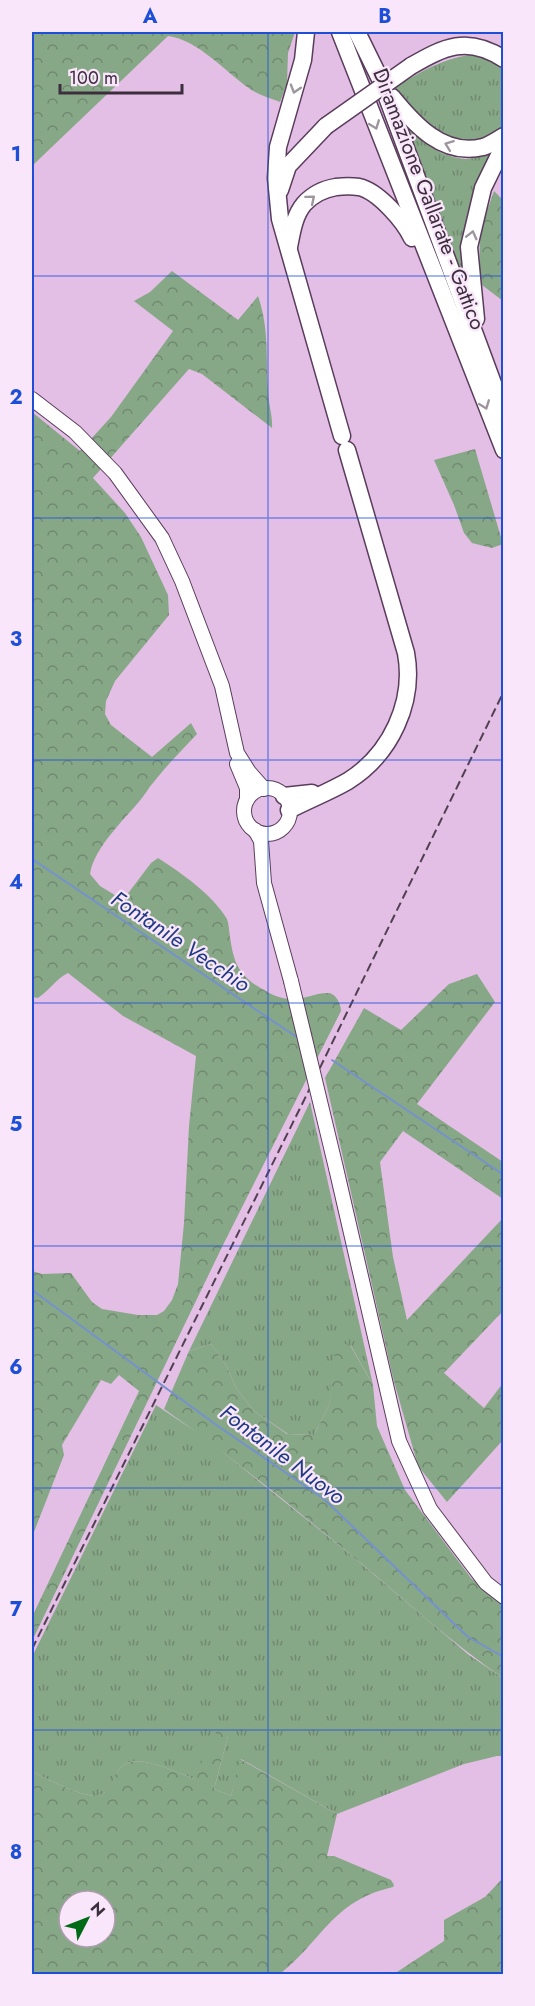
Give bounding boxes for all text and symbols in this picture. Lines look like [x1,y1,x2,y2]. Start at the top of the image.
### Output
text: A [142,2,158,31]
text: B [378,2,392,31]
scale bar [60,57,182,95]
street label: Diramazione Gallarate - Gattico [365,64,493,334]
text: 100 m [69,65,118,91]
one-way arrow [290,83,302,94]
one-way arrow [368,120,381,130]
one-way arrow [444,139,455,152]
text: 1 [11,140,21,169]
one-way arrow [304,195,315,206]
one-way arrow [464,230,477,240]
text: 2 [9,383,23,412]
one-way arrow [478,399,491,409]
text: 3 [10,625,22,654]
text: 4 [9,868,23,897]
water label: Fontanile Vecchio [105,883,257,1000]
text: 5 [10,1110,23,1139]
text: 6 [9,1353,23,1382]
water label: Fontanile Nuovo [214,1396,352,1512]
text: 7 [10,1595,23,1624]
text: 8 [10,1838,22,1867]
north arrow [57,1889,117,1949]
text: N [85,1897,111,1922]

